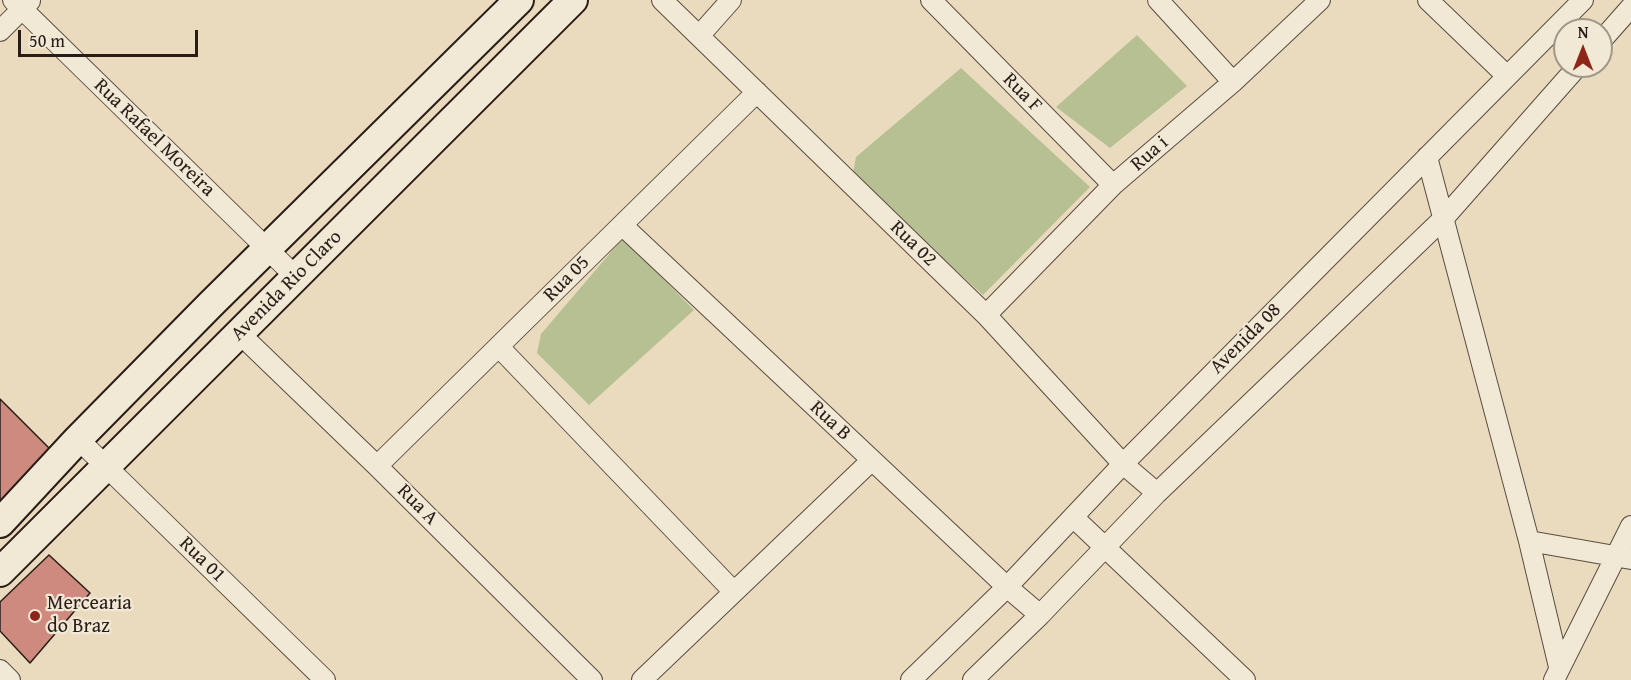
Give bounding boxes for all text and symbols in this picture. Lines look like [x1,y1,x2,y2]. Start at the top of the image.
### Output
scale bar [21,18,201,56]
north arrow [1553,18,1613,78]
text: N [1578,20,1588,44]
text: 50 m [29,27,65,54]
street label: Rua F [997,68,1047,118]
street label: Rua Rafael Moreira [88,74,220,202]
street label: Rua i [1126,131,1174,177]
street label: Rua 02 [885,216,941,272]
street label: Avenida Rio Claro [226,225,348,347]
street label: Rua 05 [539,251,595,307]
street label: Avenida 08 [1205,298,1287,380]
street label: Rua B [804,396,856,446]
street label: Rua A [391,479,443,531]
street label: Rua 01 [174,532,230,588]
place label: Mercearia do Braz [47,592,132,639]
marker: Mercearia do Braz [28,609,42,623]

